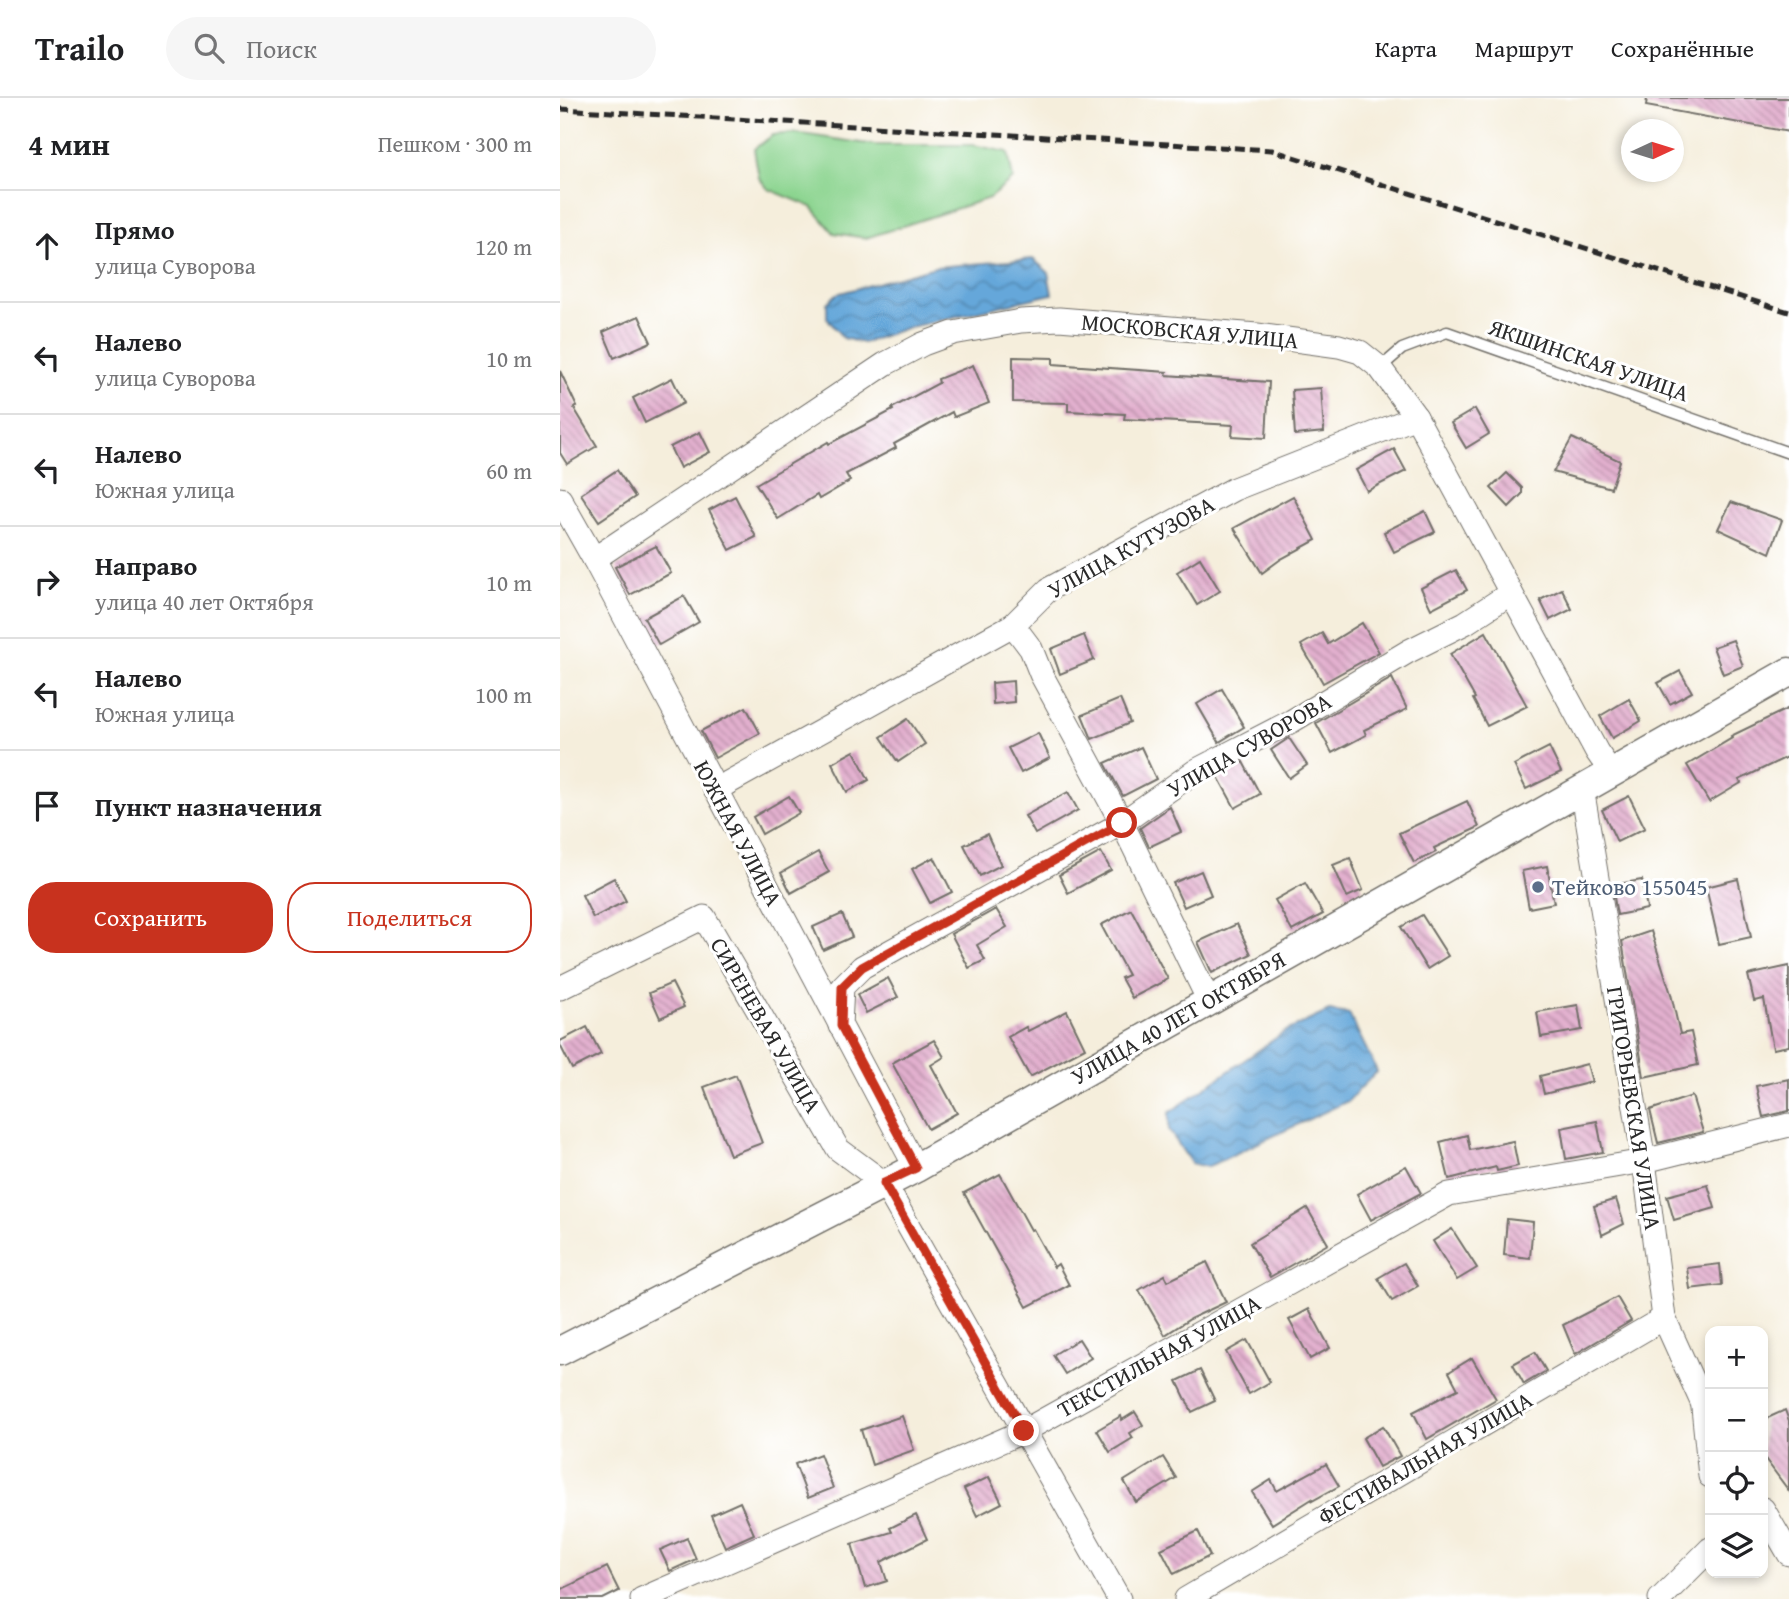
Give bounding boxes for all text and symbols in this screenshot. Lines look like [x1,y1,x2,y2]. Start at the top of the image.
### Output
search box [166,17,656,80]
text: Trailo [35,24,124,72]
icon: search [190,29,228,67]
text: Поиск [246,29,317,68]
text: Карта [1375,31,1437,66]
text: Маршрут [1475,31,1573,66]
text: Сохранённые [1611,31,1754,66]
north arrow [1621,119,1684,182]
text: 4 мин [28,122,110,166]
text: Пешком · 300 m [378,127,532,160]
text: Прямо [95,210,175,249]
icon: ahead [28,227,66,265]
text: 120 m [475,230,532,263]
text: улица Суворова [95,249,256,282]
street label: МОСКОВСКАЯ УЛИЦА [1080,305,1300,356]
street label: ЯКШИНСКАЯ УЛИЦА [1484,309,1694,409]
text: Налево [95,322,182,361]
icon: left [28,339,66,377]
text: 10 m [486,342,532,375]
text: улица Суворова [95,361,256,394]
text: Налево [95,434,182,473]
icon: left [28,451,66,489]
text: 60 m [486,454,532,487]
text: Южная улица [95,473,235,506]
street label: УЛИЦА КУТУЗОВА [1041,487,1220,606]
text: Направо [95,546,197,585]
icon: right [28,563,66,601]
text: 10 m [486,566,532,599]
text: улица 40 лет Октября [95,585,314,618]
text: Налево [95,658,182,697]
icon: left [28,675,66,713]
text: 100 m [475,678,532,711]
street label: УЛИЦА СУВОРОВА [1160,684,1337,805]
text: Южная улица [95,697,235,730]
street label: ЮЖНАЯ УЛИЦА [686,754,791,912]
icon: arrive [28,787,66,825]
text: Пункт назначения [95,787,322,826]
route start [1106,807,1137,838]
place label: Тейково 155045 [1552,870,1708,903]
marker: Тейково 155045 [1530,879,1546,895]
button: Сохранить [28,882,273,953]
button: Поделиться [287,882,532,953]
street label: СИРЕНЕВАЯ УЛИЦА [703,931,830,1118]
street label: УЛИЦА 40 ЛЕТ ОКТЯБРЯ [1064,942,1292,1093]
street label: ГРИГОРЬЕВСКАЯ УЛИЦА [1599,984,1670,1232]
street label: ТЕКСТИЛЬНАЯ УЛИЦА [1051,1286,1266,1425]
map controls [1705,1326,1768,1578]
button: + [1705,1326,1768,1389]
street label: ФЕСТИВАЛЬНАЯ УЛИЦА [1311,1383,1538,1533]
button: − [1705,1389,1768,1452]
route end [1008,1415,1039,1446]
button: locate [1705,1452,1768,1515]
button: layers [1705,1515,1768,1578]

